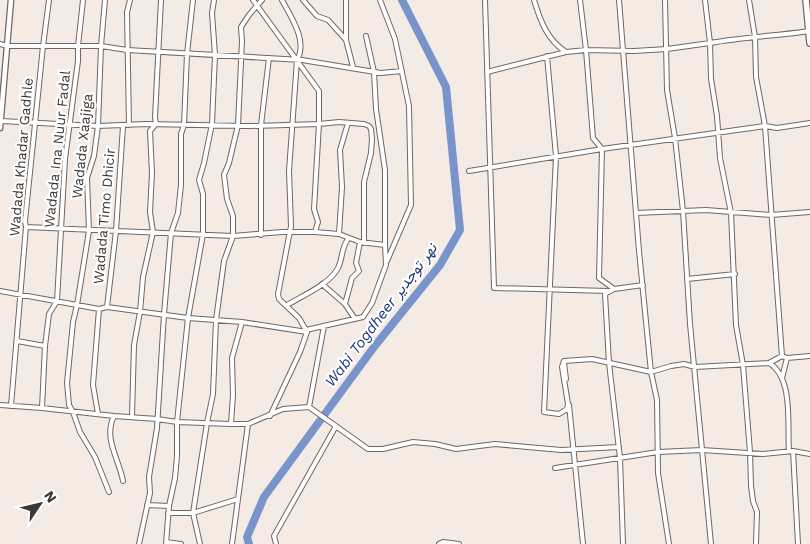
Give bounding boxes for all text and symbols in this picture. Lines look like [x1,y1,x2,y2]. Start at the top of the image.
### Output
street label: Wadada Ina Nuur Fadal [41,69,73,228]
street label: Wadada Khadar Gadhle [6,77,36,237]
street label: Wadada Xaajiga [69,93,95,199]
street label: Wadada Timo Dhicir [90,147,118,285]
water label: Wabi Togdheer نهر توجدير [321,239,441,390]
north arrow [15,479,65,529]
text: N [41,488,60,505]

